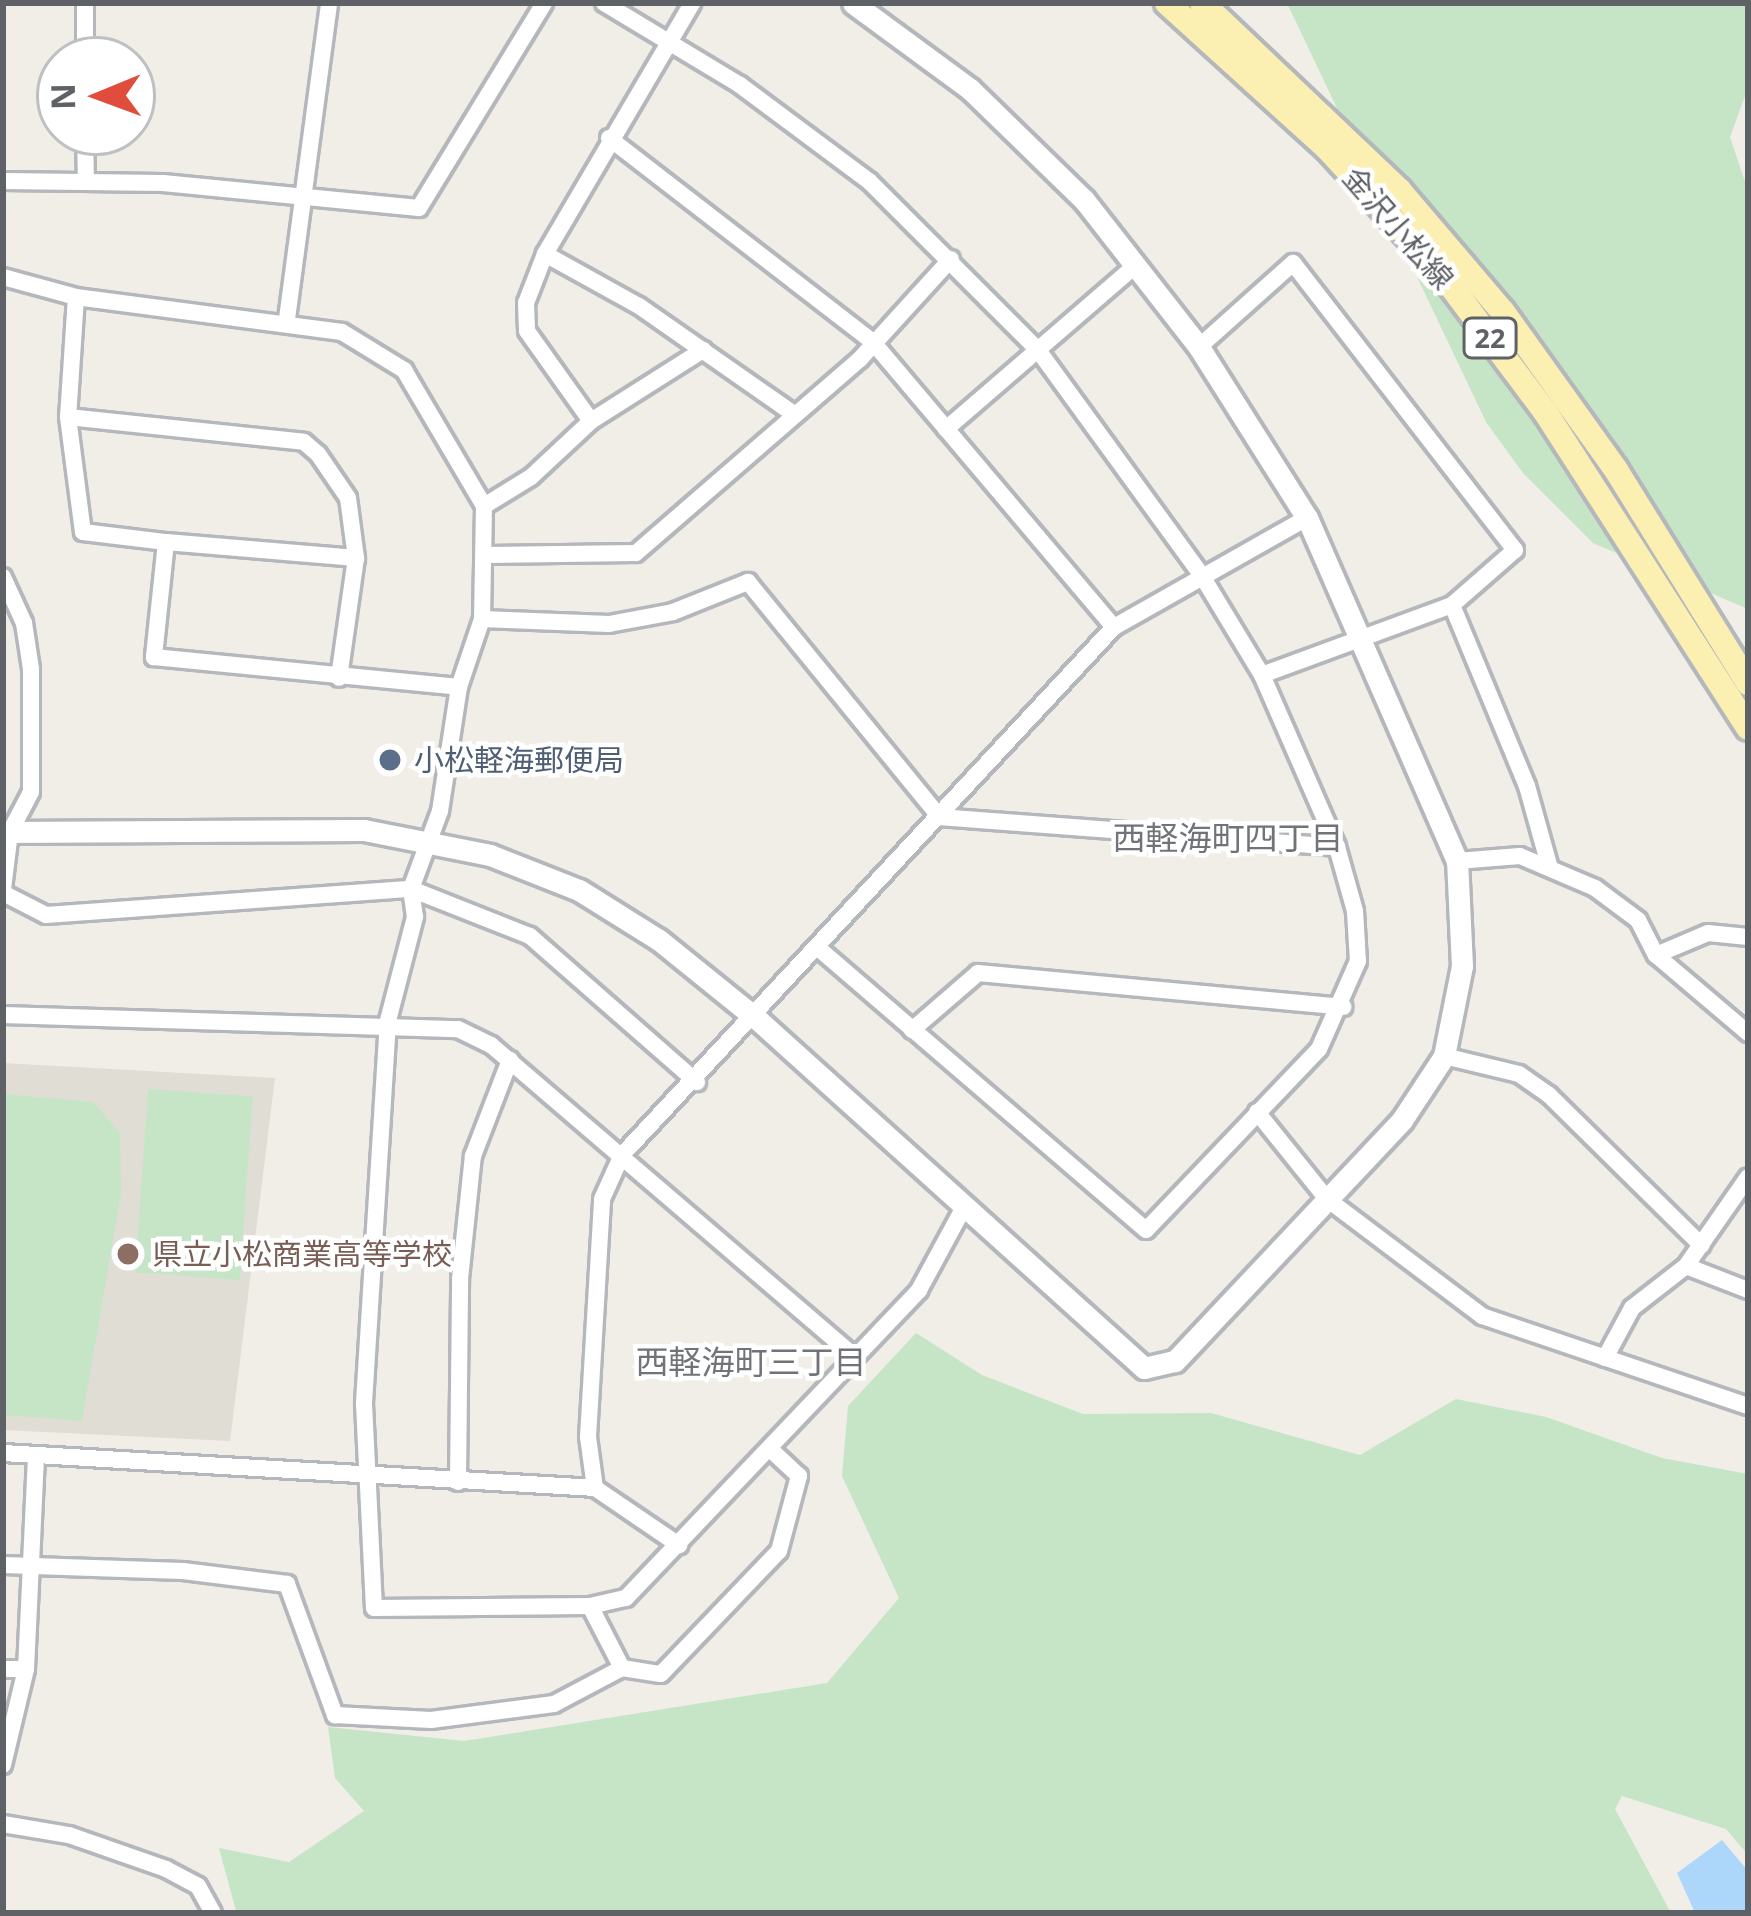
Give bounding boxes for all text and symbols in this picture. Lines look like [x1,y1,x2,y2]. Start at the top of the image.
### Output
north arrow [36,36,156,156]
text: N [40,83,85,110]
street label: 金沢小松線 [1335,160,1461,296]
road number: 22 [1460,317,1520,359]
place label: 小松軽海郵便局 [414,742,624,778]
marker: 小松軽海郵便局 [377,747,403,773]
district label: 西軽海町四丁目 [1113,818,1343,858]
place label: 県立小松商業高等学校 [152,1236,452,1272]
marker: 県立小松商業高等学校 [115,1241,141,1267]
district label: 西軽海町三丁目 [636,1342,866,1382]

